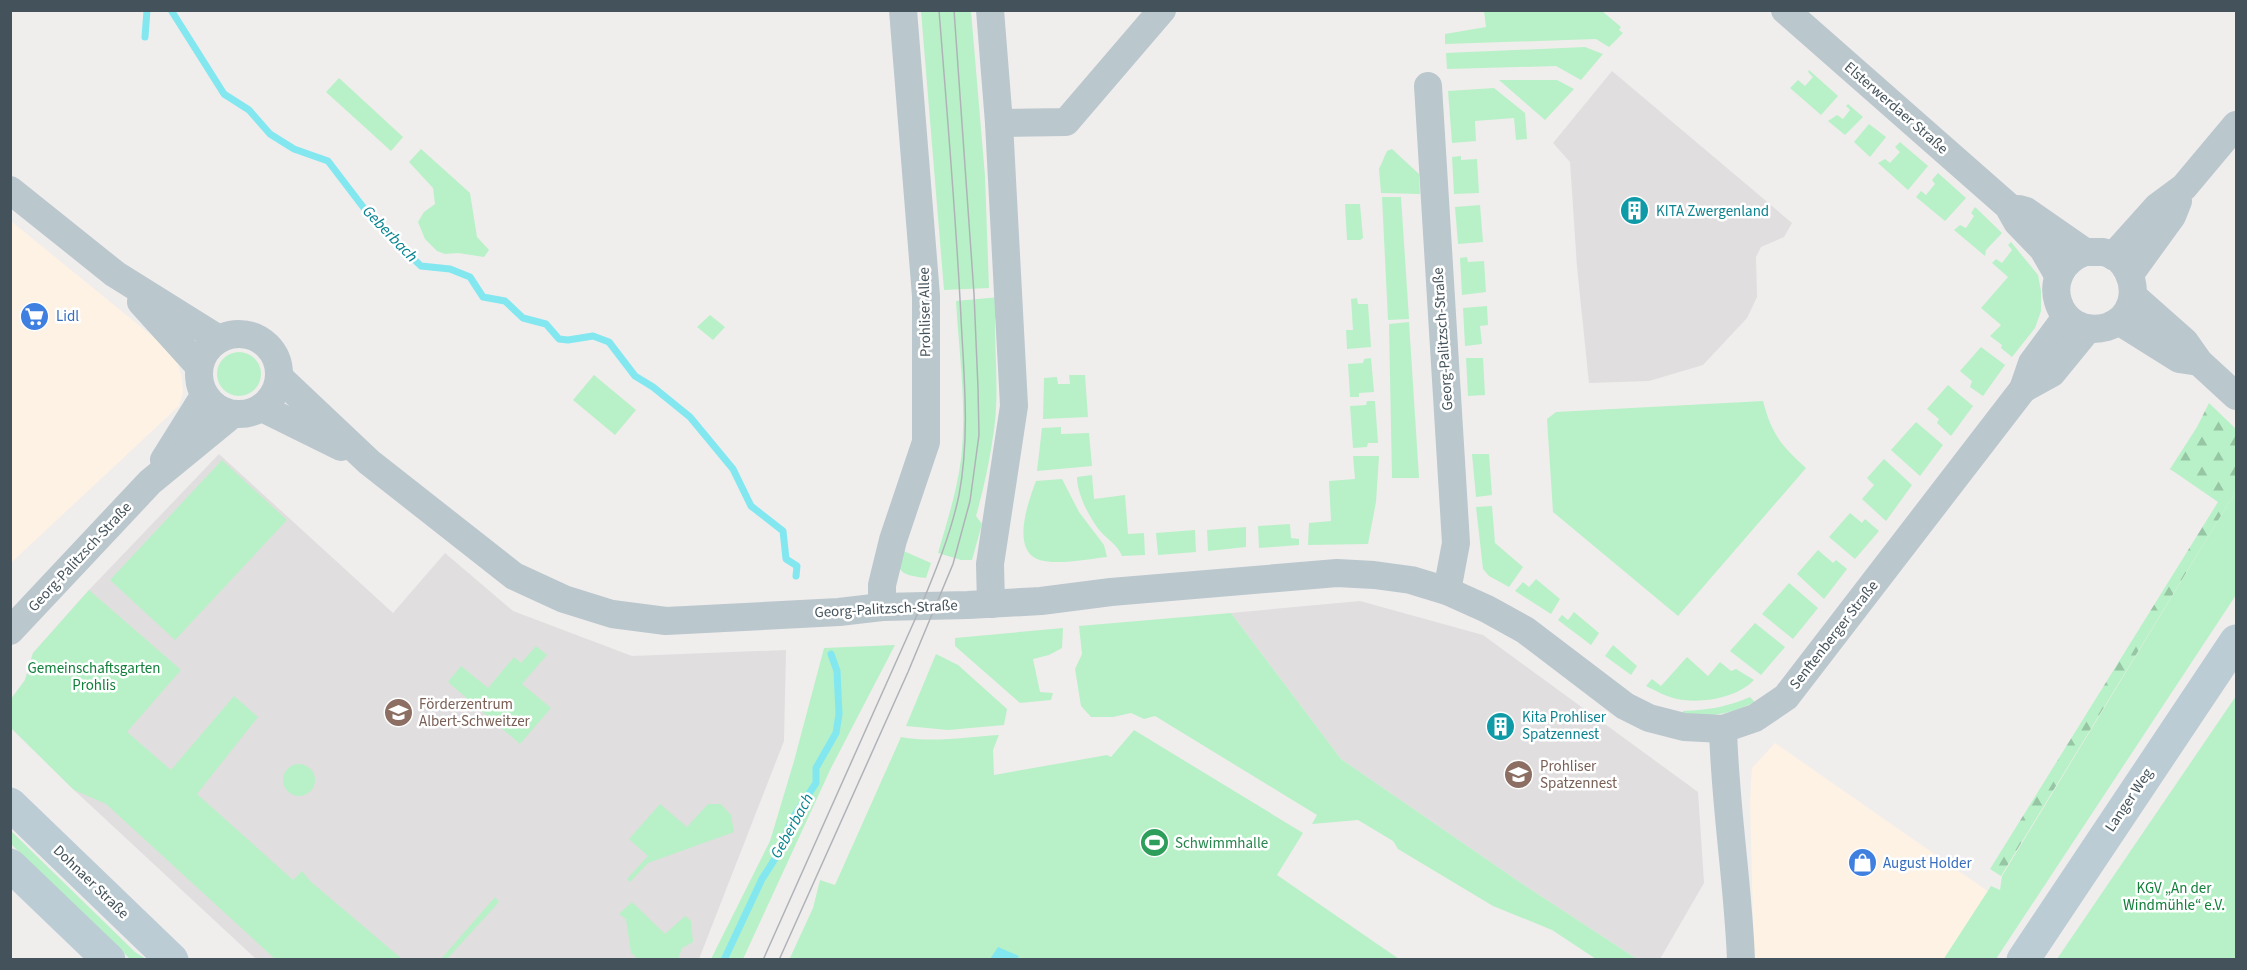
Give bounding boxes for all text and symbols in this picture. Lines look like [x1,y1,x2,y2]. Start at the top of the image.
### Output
street label: Elsterwerdaer Straße [1839,57,1953,159]
building icon: KITA Zwergenland [1619,195,1651,227]
water label: Geberbach [357,201,423,267]
place label: KITA Zwergenland [1656,201,1769,222]
street label: Prohliser Allee [914,267,936,357]
street label: Georg-Palitzsch-Straße [1428,267,1458,411]
supermarket icon: Lidl [19,300,51,332]
place label: Lidl [56,306,79,327]
street label: Georg-Palitzsch-Straße [23,497,137,617]
street label: Senftenberger Straße [1785,576,1883,694]
street label: Georg-Palitzsch-Straße [814,595,958,623]
park label: Gemeinschaftsgarten Prohlis [28,658,160,696]
place label: Förderzentrum Albert-Schweitzer [419,694,531,732]
school or university icon: Förderzentrum Albert-Schweitzer [382,697,414,729]
place label: Kita Prohliser Spatzennest [1522,707,1607,745]
building icon: Kita Prohliser Spatzennest [1485,710,1517,742]
place label: Prohliser Spatzennest [1540,756,1617,794]
school or university icon: Prohliser Spatzennest [1503,759,1535,791]
street label: Langer Weg [2100,764,2158,836]
water label: Geberbach [765,789,819,863]
sports icon: Schwimmhalle [1138,827,1170,859]
place label: Schwimmhalle [1175,833,1268,854]
street label: Dohnaer Straße [48,840,134,924]
shop icon: August Holder [1846,847,1878,879]
place label: August Holder [1883,853,1972,874]
park label: KGV „An der Windmühle“ e.V. [2123,878,2225,916]

